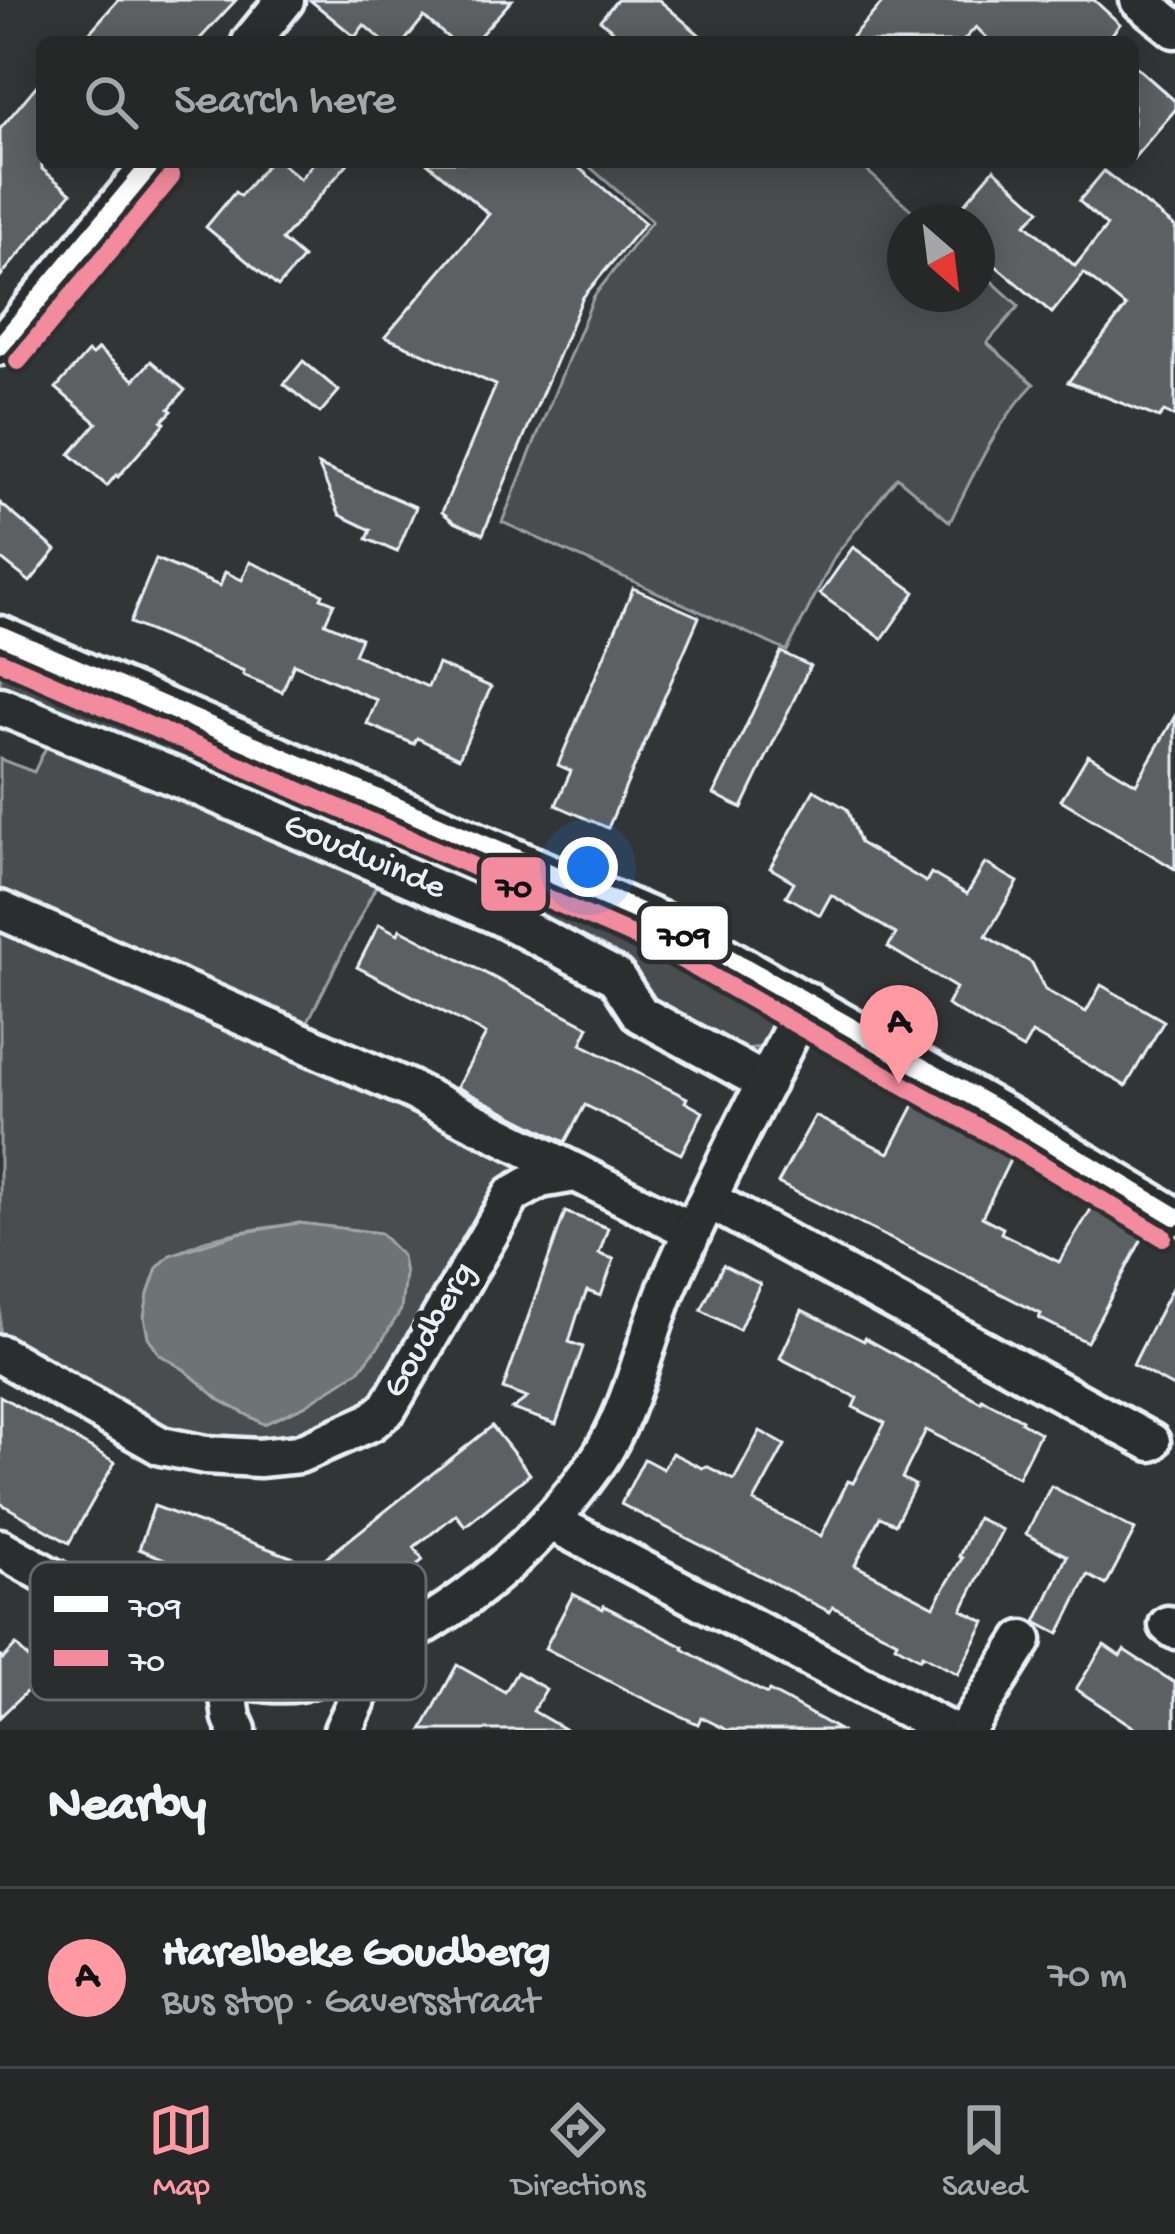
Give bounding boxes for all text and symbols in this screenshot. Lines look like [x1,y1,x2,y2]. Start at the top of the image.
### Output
search box [36,36,1139,168]
icon: search [78,69,144,135]
text: Search here [174,76,396,129]
north arrow [887,204,995,312]
street label: Goudwinde [276,805,452,912]
your location [558,837,618,897]
line badge: 70 [479,855,548,913]
text: 70 [494,871,532,909]
line badge: 709 [639,904,730,962]
text: 709 [656,920,711,958]
pin: A [860,985,938,1084]
street label: Goudberg [375,1255,487,1407]
legend [30,1562,426,1700]
text: 709 [128,1591,181,1629]
text: 70 [128,1645,165,1683]
text: Nearby [48,1778,206,1838]
text: Harelbeke Goudberg [162,1928,550,1981]
text: A [75,1955,99,2001]
text: 70 m [1048,1955,1127,2001]
text: Bus stop · Gaversstraat [162,1981,539,2027]
tab: Map [148,2097,214,2207]
tab: Directions [511,2097,645,2207]
tab: Saved [942,2097,1027,2207]

